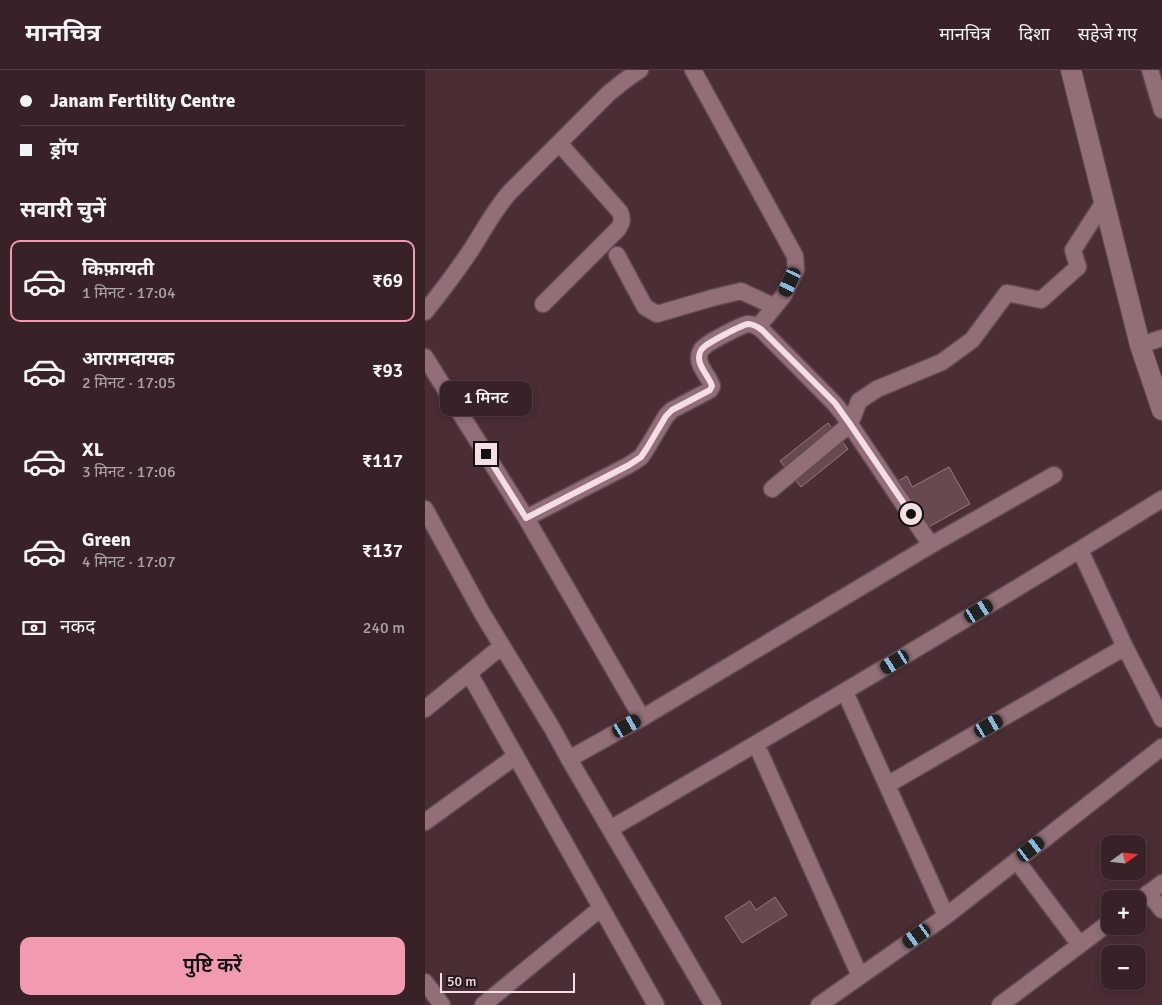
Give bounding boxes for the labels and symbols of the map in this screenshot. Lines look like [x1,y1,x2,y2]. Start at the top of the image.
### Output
car [776,265,803,299]
callout: 1 मिनट [440,382,532,416]
route end [475,443,497,465]
route start [900,503,922,525]
car [962,597,995,625]
car [878,648,911,676]
car [610,712,643,740]
car [972,712,1005,740]
car [1014,834,1047,864]
north arrow [1101,835,1146,880]
car [900,921,933,951]
scale bar [440,970,575,993]

